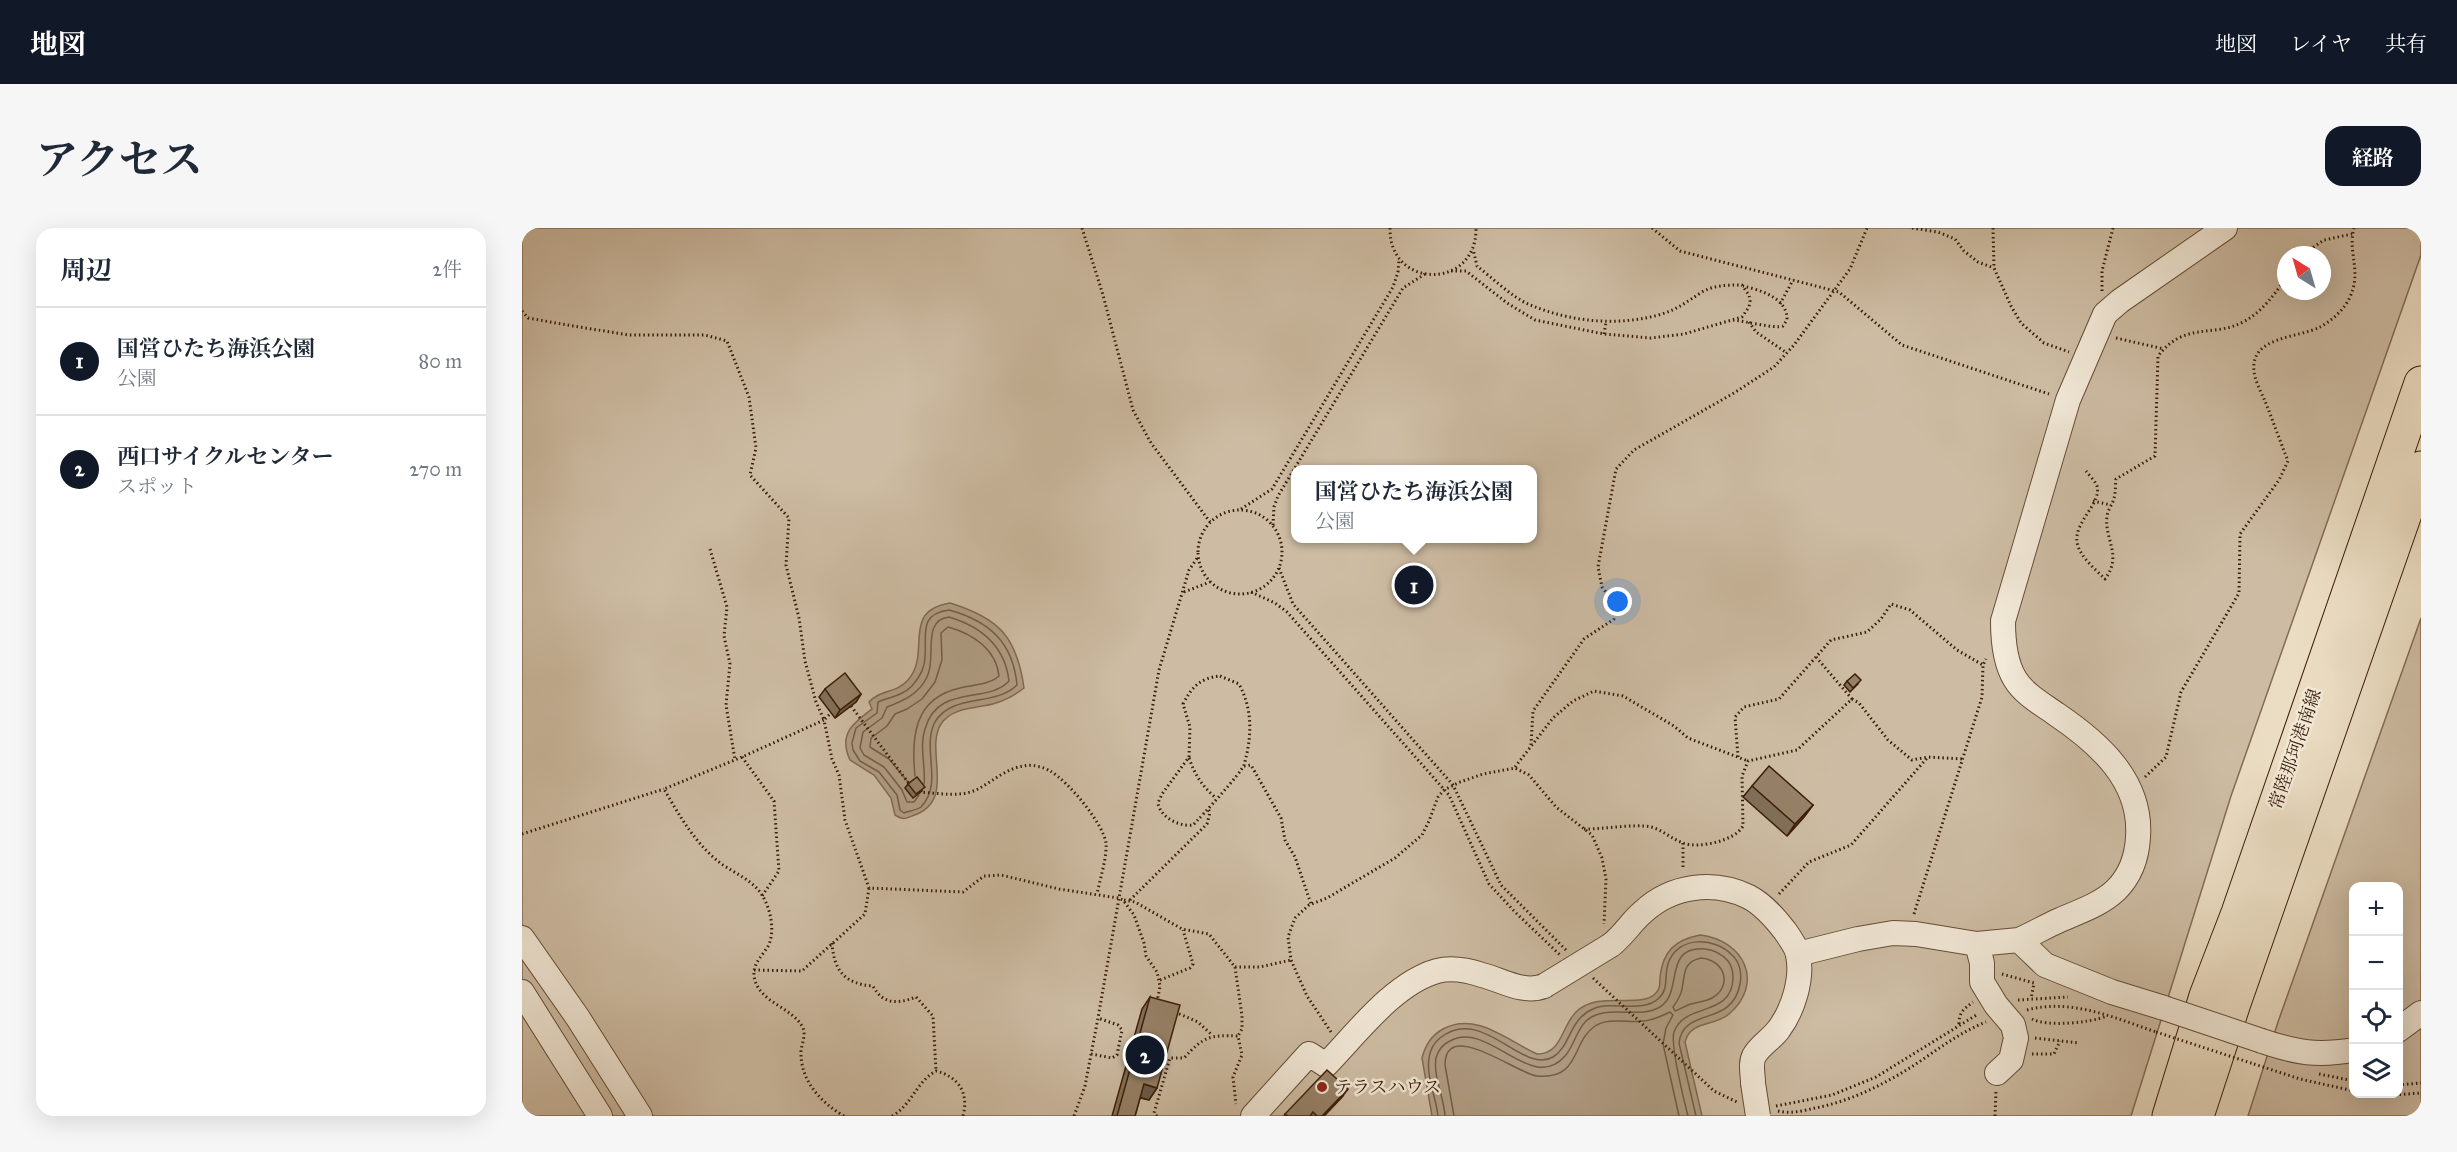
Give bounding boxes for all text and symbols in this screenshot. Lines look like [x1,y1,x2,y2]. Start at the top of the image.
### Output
text: 地図 [30,27,86,62]
text: 地図 [2215,31,2257,57]
text: レイヤ [2290,31,2352,57]
text: 共有 [2385,31,2427,57]
button: 経路 [2325,126,2421,186]
text: アクセス [36,134,203,186]
north arrow [2277,246,2331,300]
text: 周辺 [60,254,112,286]
text: 2件 [432,257,462,281]
text: 国営ひたち海浜公園 [117,335,315,362]
text: 1 [76,349,83,373]
text: 80 m [419,349,462,373]
text: 公園 [117,366,157,390]
text: 西口サイクルセンター [117,443,333,470]
text: 2 [75,457,84,481]
text: 270 m [409,457,462,481]
popup [1291,465,1537,543]
text: スポット [117,474,197,498]
text: 国営ひたち海浜公園 [1315,478,1513,505]
text: 公園 [1315,509,1355,533]
pin: 1 [1394,562,1434,608]
your location [1603,587,1632,616]
street label: 常陸那珂港南線 [2264,686,2326,812]
map controls [2349,882,2403,1098]
button: + [2349,882,2403,936]
button: − [2349,936,2403,990]
button: locate [2349,990,2403,1044]
pin: 2 [1126,1032,1164,1078]
button: layers [2349,1044,2403,1098]
place label: テラスハウス [1334,1076,1441,1098]
marker: テラスハウス [1315,1080,1329,1094]

